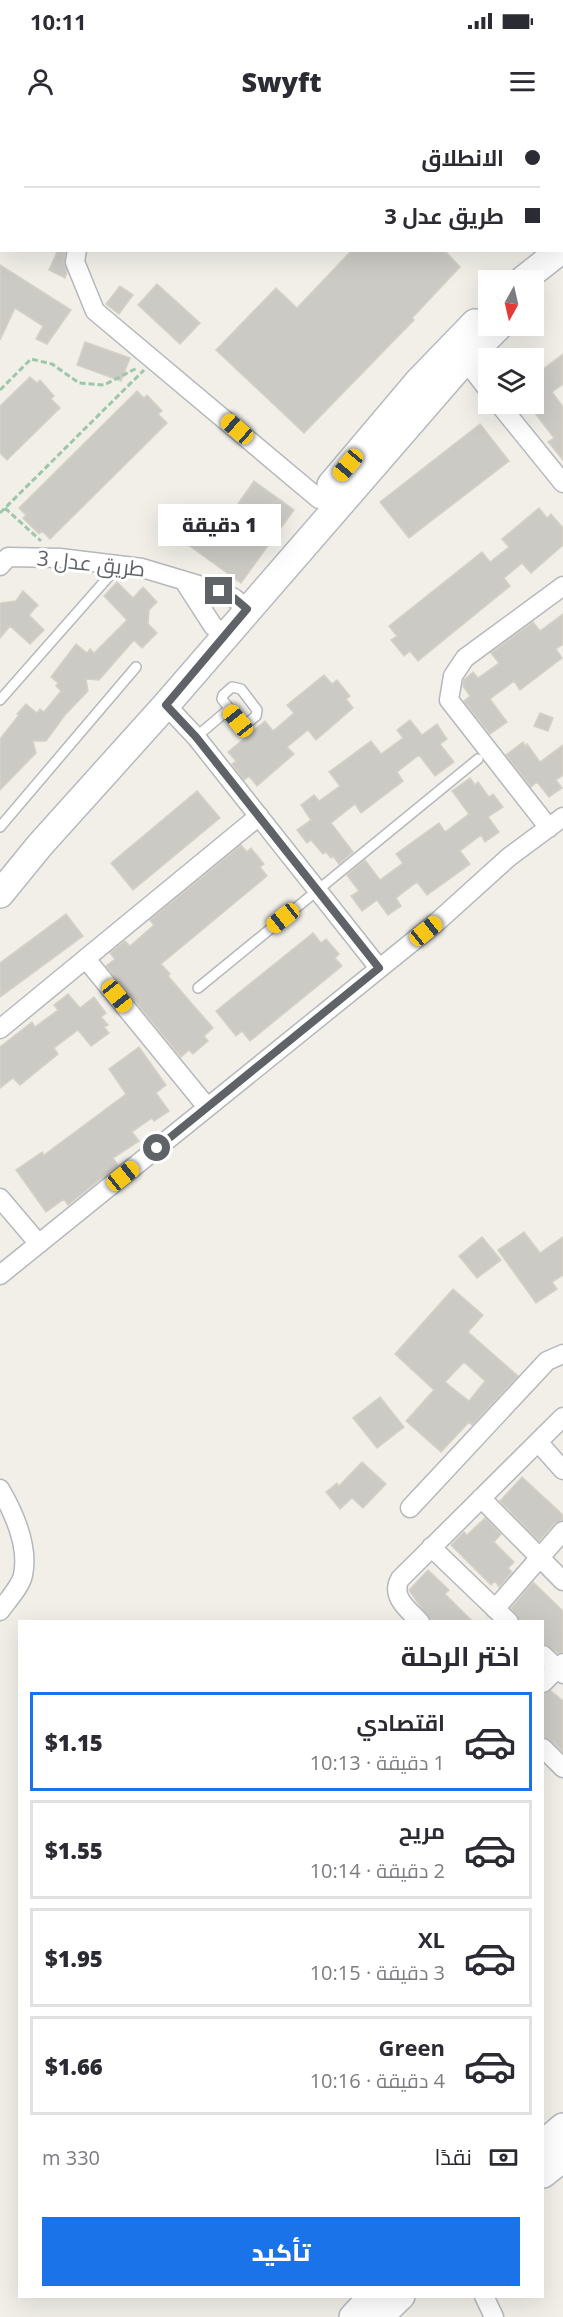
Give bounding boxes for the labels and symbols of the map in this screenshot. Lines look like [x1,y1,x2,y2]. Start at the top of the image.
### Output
north arrow [478,270,544,336]
car [218,410,256,448]
car [330,445,366,485]
callout: 1 دقيقة [158,504,280,546]
street label: طريق عدل 3 [36,543,147,583]
route end [205,577,232,604]
car [220,701,256,741]
car [263,900,303,936]
car [406,913,446,949]
car [99,976,135,1016]
route start [143,1134,170,1161]
car [103,1158,143,1194]

